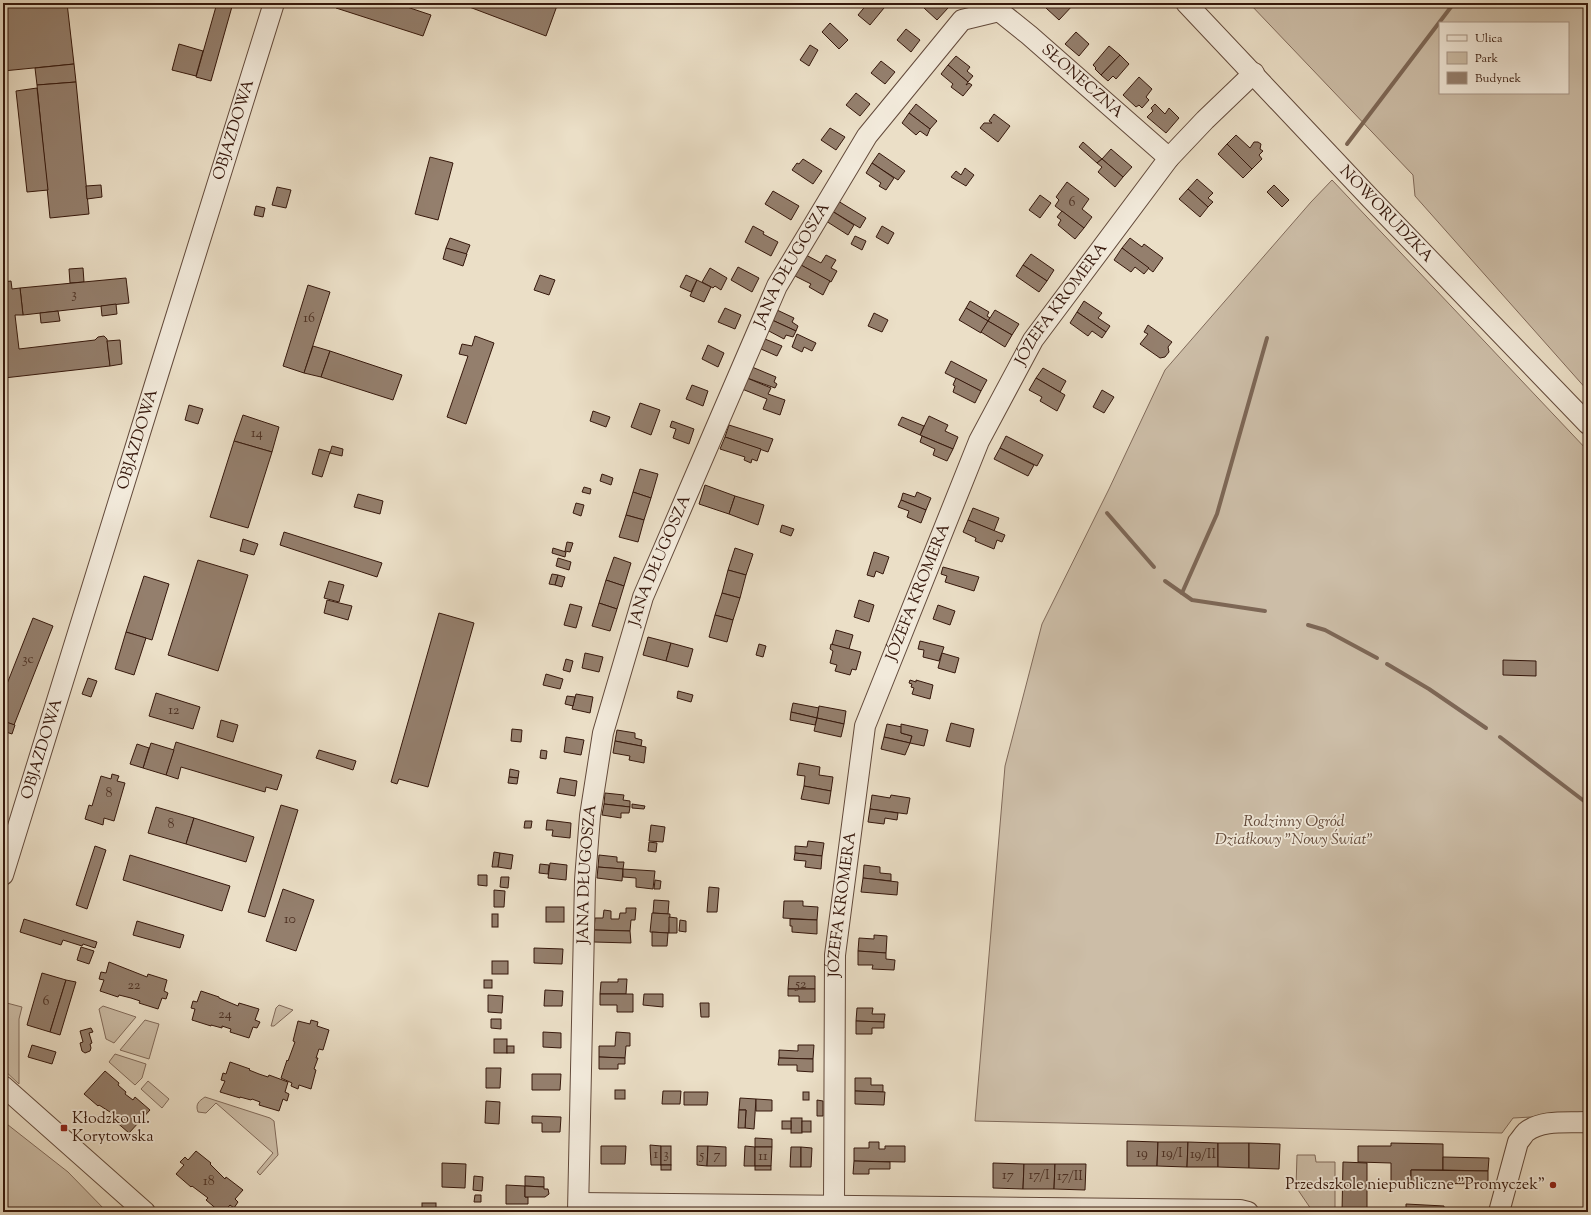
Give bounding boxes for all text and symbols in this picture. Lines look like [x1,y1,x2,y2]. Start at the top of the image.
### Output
legend [1439,22,1569,94]
text: Ulica [1475,30,1503,48]
street label: SŁONECZNA [1036,39,1128,124]
text: Park [1475,50,1498,68]
text: Budynek [1475,70,1522,88]
street label: OBJAZDOWA [207,77,261,183]
street label: NOWORUDZKA [1334,161,1438,268]
house number: 6 [1069,193,1076,213]
street label: JANA DŁUGOSZA [748,198,836,332]
street label: JÓZEFA KROMERA [1009,238,1113,371]
house number: 3 [71,285,77,305]
house number: 16 [303,309,315,329]
street label: OBJAZDOWA [112,386,164,493]
house number: 14 [251,424,263,444]
street label: JANA DŁUGOSZA [623,492,697,630]
street label: JÓZEFA KROMERA [880,520,956,665]
house number: 3c [22,650,34,670]
street label: OBJAZDOWA [16,696,69,802]
house number: 12 [168,701,180,721]
house number: 8 [106,784,113,804]
street label: JANA DŁUGOSZA [572,803,603,945]
park label: Rodzinny Ogród Działkowy "Nowy Świat" [1215,811,1373,852]
house number: 8 [168,815,175,835]
street label: JÓZEFA KROMERA [822,830,863,978]
house number: 10 [284,910,296,930]
house number: 52 [794,975,807,995]
house number: 22 [127,976,141,996]
house number: 6 [43,992,50,1012]
house number: 24 [218,1005,232,1025]
place label: Kłodzko ul. Korytowska [72,1108,154,1149]
marker: Kłodzko ul. Korytowska [59,1123,69,1133]
house number: 19 [1136,1144,1148,1164]
house number: 19/I [1161,1144,1183,1164]
house number: 1 [654,1145,659,1165]
house number: 3 [663,1145,669,1165]
house number: 19/II [1190,1145,1216,1165]
house number: 5 [699,1146,705,1166]
house number: 7 [713,1146,721,1166]
house number: 11 [758,1147,768,1167]
house number: 17 [1002,1166,1014,1186]
house number: 17/I [1028,1166,1050,1186]
house number: 17/II [1057,1167,1083,1187]
house number: 18 [203,1172,215,1192]
place label: Przedszkole niepubliczne "Promyczek" [1285,1174,1545,1197]
marker: Przedszkole niepubliczne "Promyczek" [1548,1180,1558,1190]

